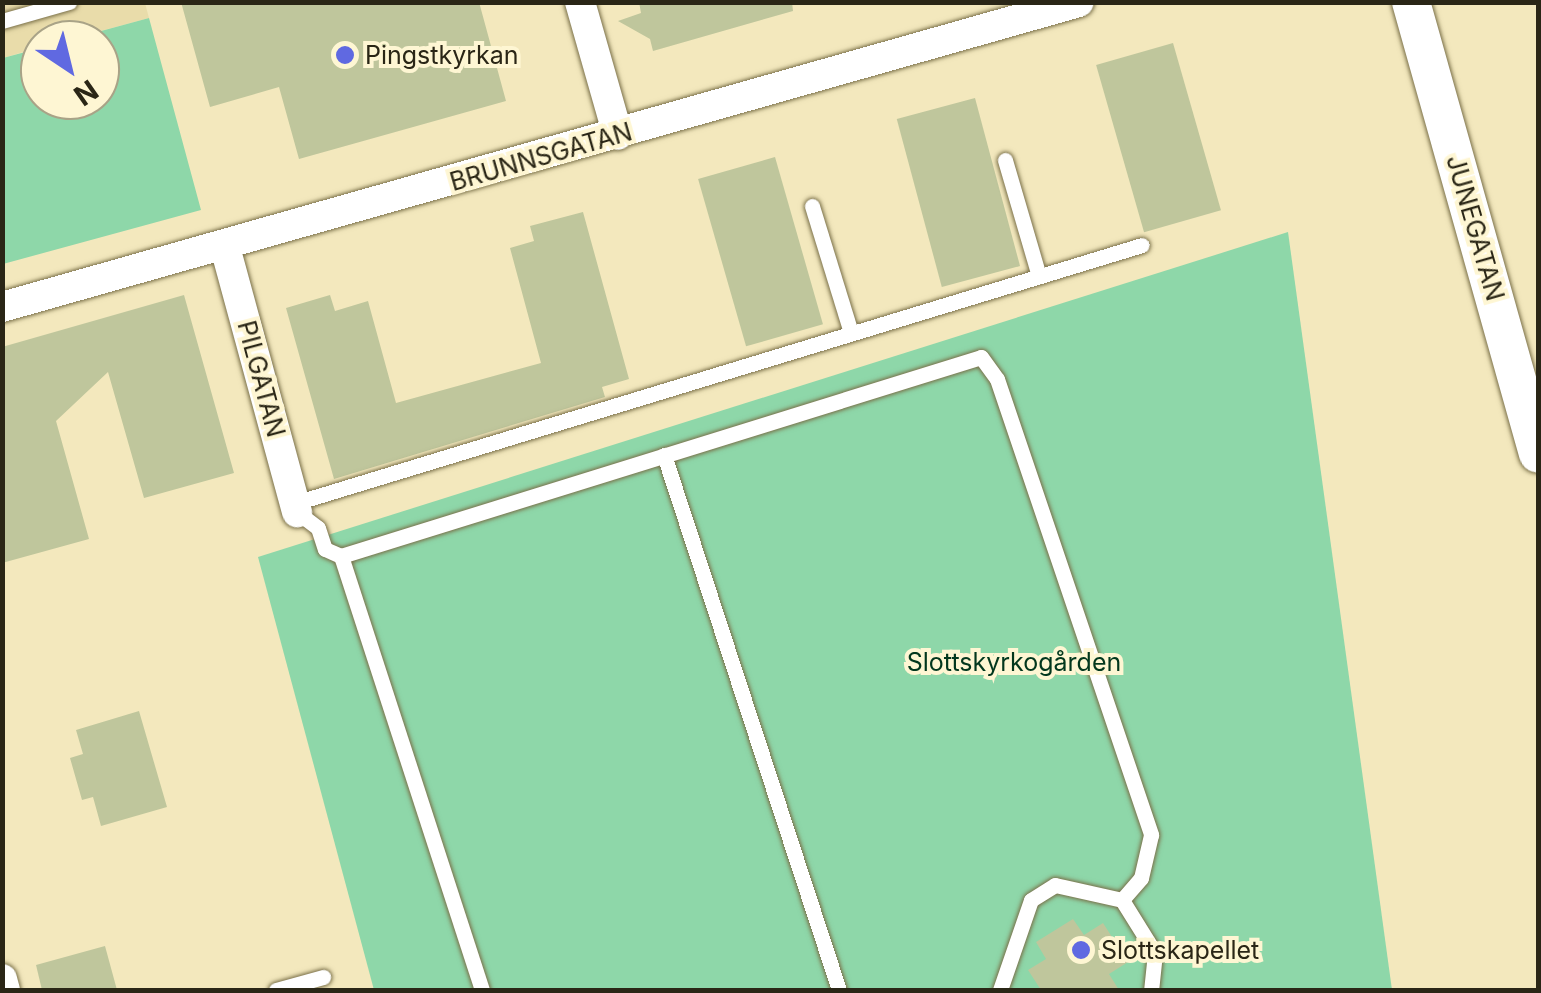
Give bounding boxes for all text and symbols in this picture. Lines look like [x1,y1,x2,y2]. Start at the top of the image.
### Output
north arrow [20,20,120,120]
place label: Pingstkyrkan [365,40,519,70]
marker: Pingstkyrkan [334,44,356,66]
text: N [68,73,105,113]
street label: BRUNNSGATAN [446,117,636,197]
street label: JUNEGATAN [1440,152,1510,304]
street label: PILGATAN [231,317,291,441]
park label: Slottskyrkogården [907,647,1121,677]
place label: Slottskapellet [1101,935,1259,965]
marker: Slottskapellet [1070,939,1092,961]

